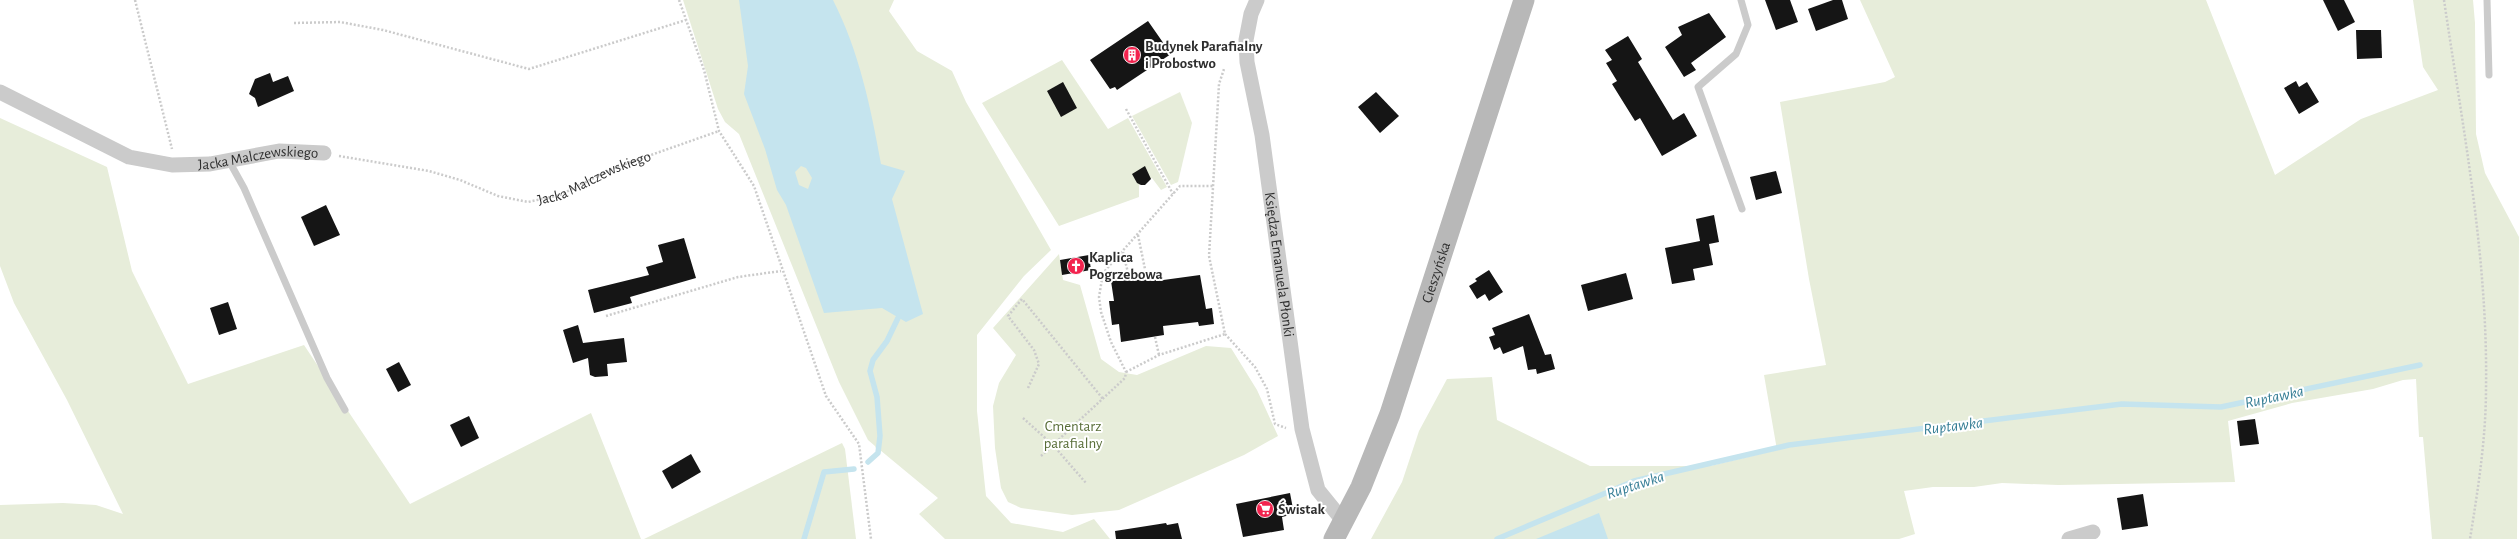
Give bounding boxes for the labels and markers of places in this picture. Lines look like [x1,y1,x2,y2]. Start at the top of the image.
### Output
place label: Budynek Parafialny i Probostwo [1145,39,1263,71]
building icon: Budynek Parafialny i Probostwo [1122,45,1142,65]
place label: Kaplica Pogrzebowa [1089,250,1163,282]
church icon: Kaplica Pogrzebowa [1066,256,1086,276]
supermarket icon: Świstak [1255,499,1275,519]
place label: Świstak [1278,500,1326,517]

